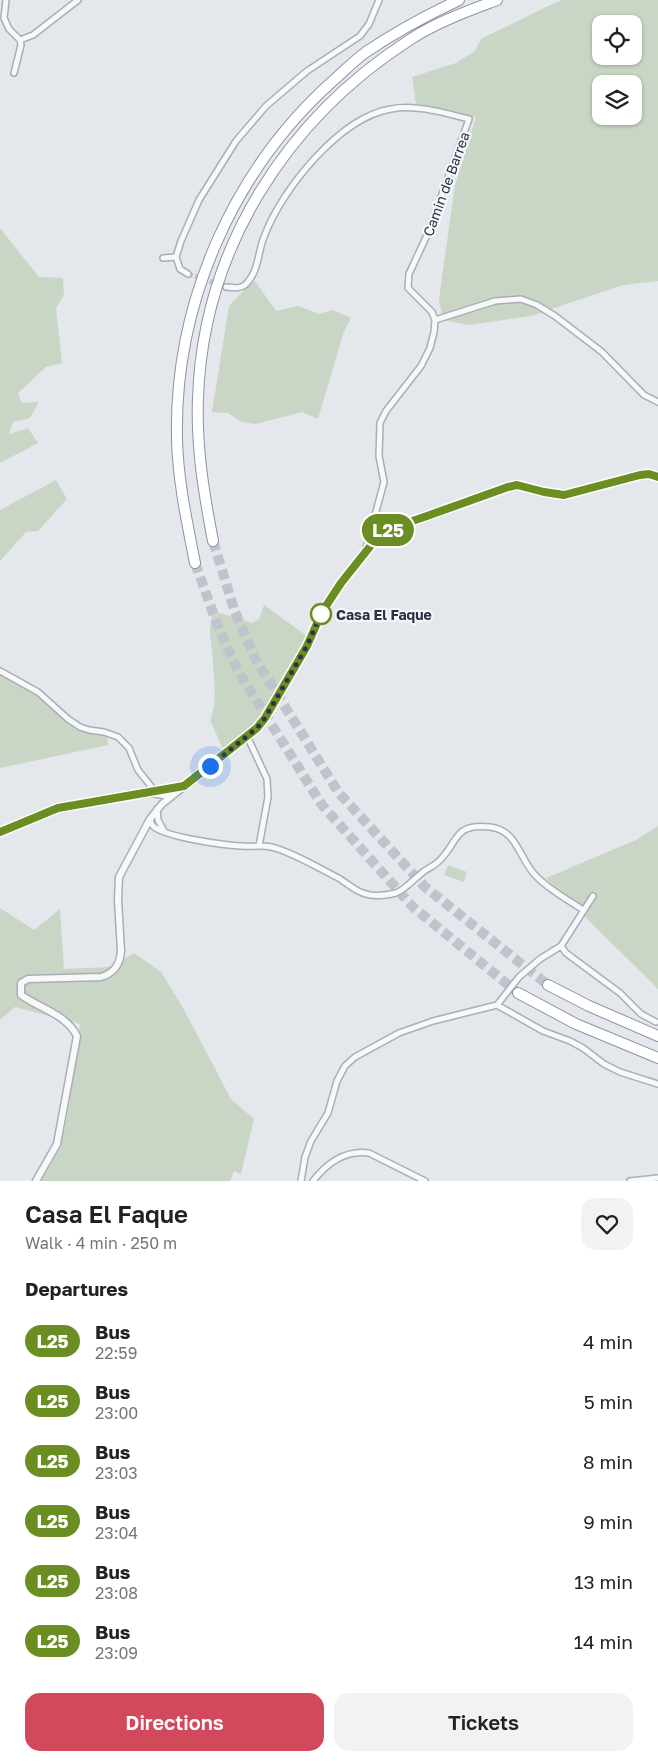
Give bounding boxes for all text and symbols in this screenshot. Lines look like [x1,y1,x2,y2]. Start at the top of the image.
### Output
map controls [592,15,642,125]
button: locate [592,15,642,65]
button: layers [592,75,642,125]
street label: Camin de Barrea [419,129,473,239]
line badge: L25 [359,514,417,546]
text: L25 [372,519,404,541]
marker: Casa El Faque [310,603,332,625]
place label: Casa El Faque [336,606,432,623]
your location [198,754,223,779]
button: heart [581,1198,633,1250]
text: Casa El Faque [25,1199,188,1228]
text: Walk · 4 min · 250 m [25,1233,177,1253]
text: Departures [25,1277,128,1300]
text: Bus [95,1320,130,1343]
text: L25 [36,1330,69,1352]
text: 4 min [583,1330,633,1353]
text: 22:59 [95,1343,137,1363]
text: Bus [95,1380,130,1403]
text: L25 [36,1390,69,1412]
text: 5 min [584,1390,633,1413]
text: 23:00 [95,1403,138,1423]
text: Bus [95,1440,130,1463]
text: L25 [36,1450,69,1472]
text: 8 min [583,1450,633,1473]
text: 23:03 [95,1463,138,1483]
text: Bus [95,1500,130,1523]
text: L25 [36,1510,69,1532]
text: 9 min [583,1510,633,1533]
text: 23:04 [95,1523,138,1543]
text: Bus [95,1560,130,1583]
text: L25 [36,1570,69,1592]
text: 13 min [574,1570,633,1593]
text: 23:08 [95,1583,138,1603]
text: Bus [95,1620,130,1643]
text: L25 [36,1630,69,1652]
text: 14 min [574,1630,633,1653]
text: 23:09 [95,1643,138,1663]
button: Directions [25,1693,324,1751]
button: Tickets [334,1693,633,1751]

